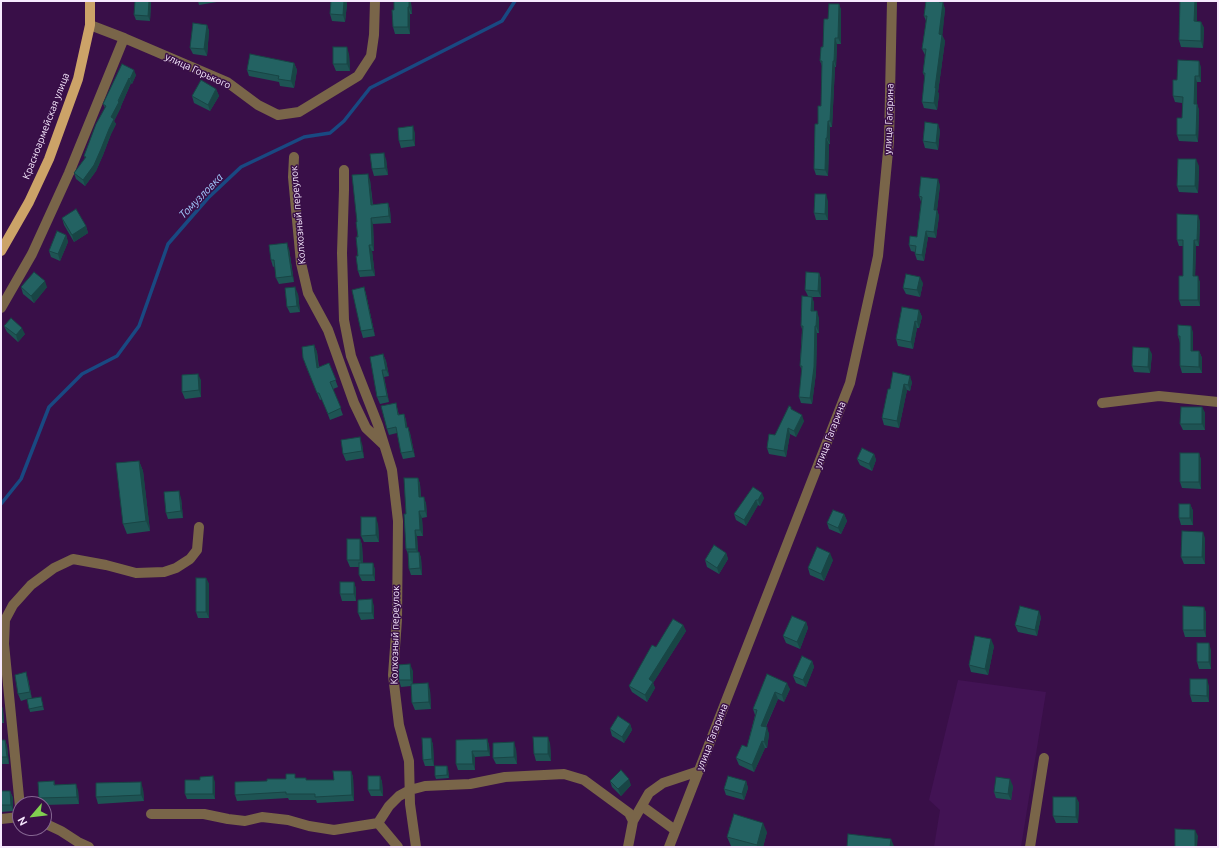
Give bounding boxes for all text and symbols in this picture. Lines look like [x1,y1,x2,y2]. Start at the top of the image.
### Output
street label: улица Горького [163,51,233,91]
street label: Красноармейская улица [20,71,72,181]
street label: улица Гагарина [882,83,896,155]
street label: Колхозный переулок [288,165,308,265]
water label: Томузловка [176,171,226,221]
street label: улица Гагарина [812,400,848,470]
street label: Колхозный переулок [388,586,402,684]
street label: улица Гагарина [694,702,730,772]
north arrow [12,796,52,836]
text: N [15,815,30,828]

